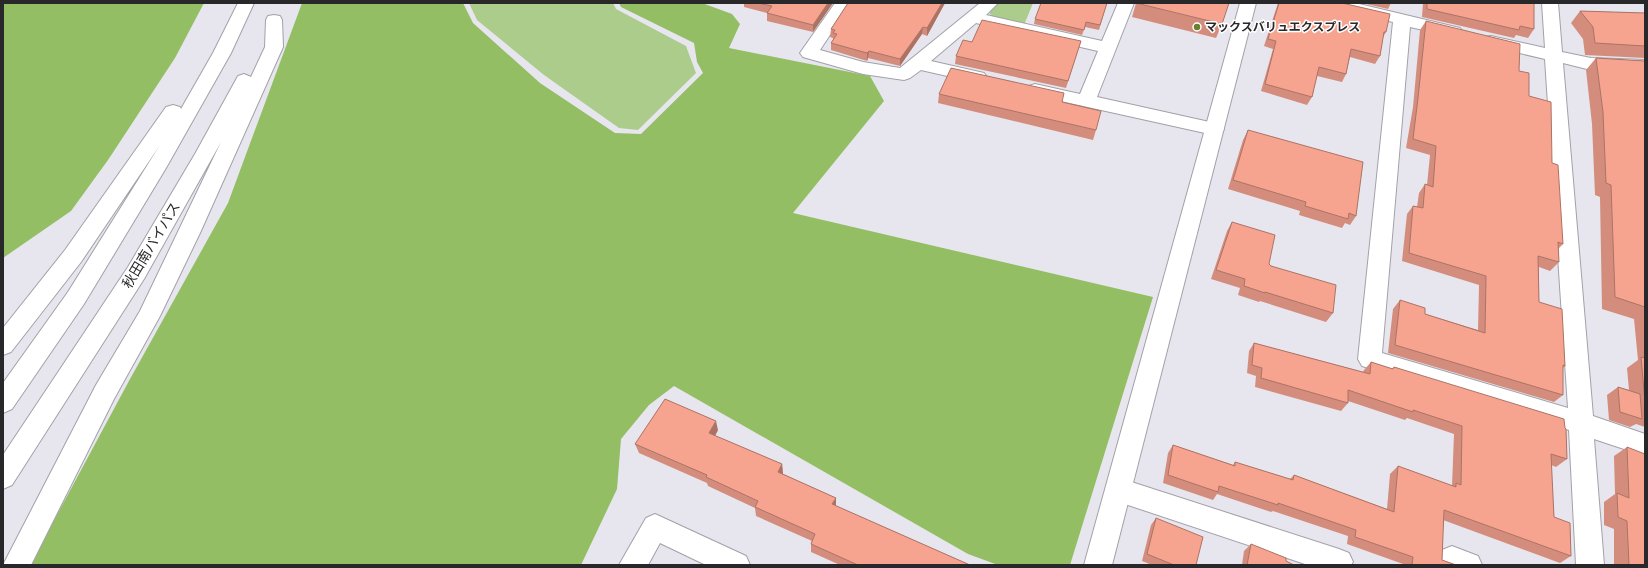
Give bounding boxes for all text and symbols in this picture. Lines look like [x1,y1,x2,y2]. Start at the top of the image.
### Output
place label: マックスバリュエクスプレス [1205,18,1360,36]
marker: マックスバリュエクスプレス [1192,22,1202,32]
street label: 秋田南バイパス [117,198,185,292]

